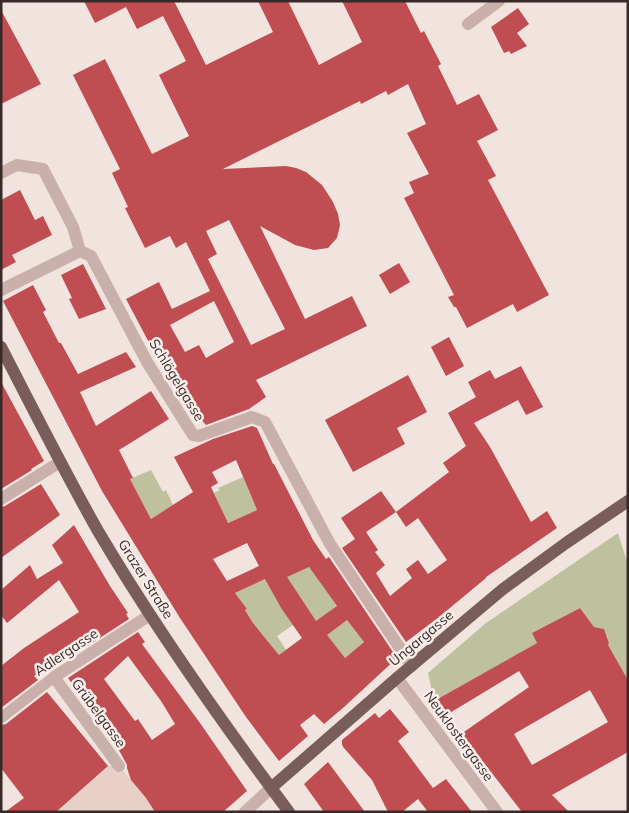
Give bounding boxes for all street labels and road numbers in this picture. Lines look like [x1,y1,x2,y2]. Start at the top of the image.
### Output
street label: Schlögelgasse [145,336,209,424]
street label: Grazer Straße [114,536,178,622]
street label: Ungargasse [385,606,457,670]
street label: Adlergasse [31,624,101,680]
street label: Grübelgasse [68,675,130,751]
street label: Neuklostergasse [420,687,498,785]

